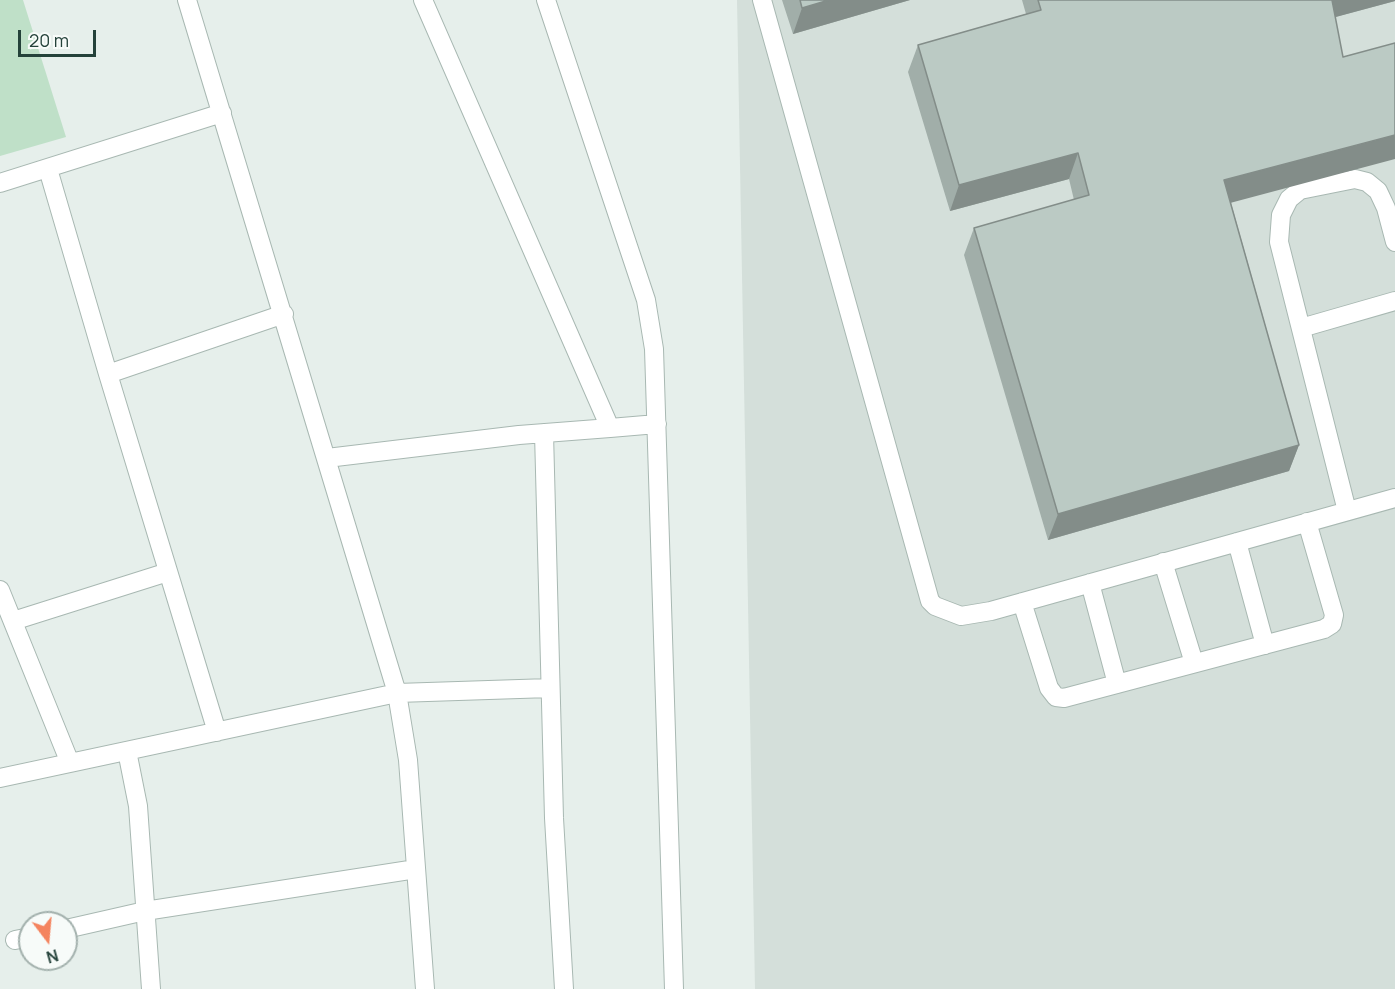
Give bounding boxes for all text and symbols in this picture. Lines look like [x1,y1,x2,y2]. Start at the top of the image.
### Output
scale bar [21,18,99,56]
text: 20 m [29,28,69,52]
north arrow [18,911,78,971]
text: N [44,944,61,969]

